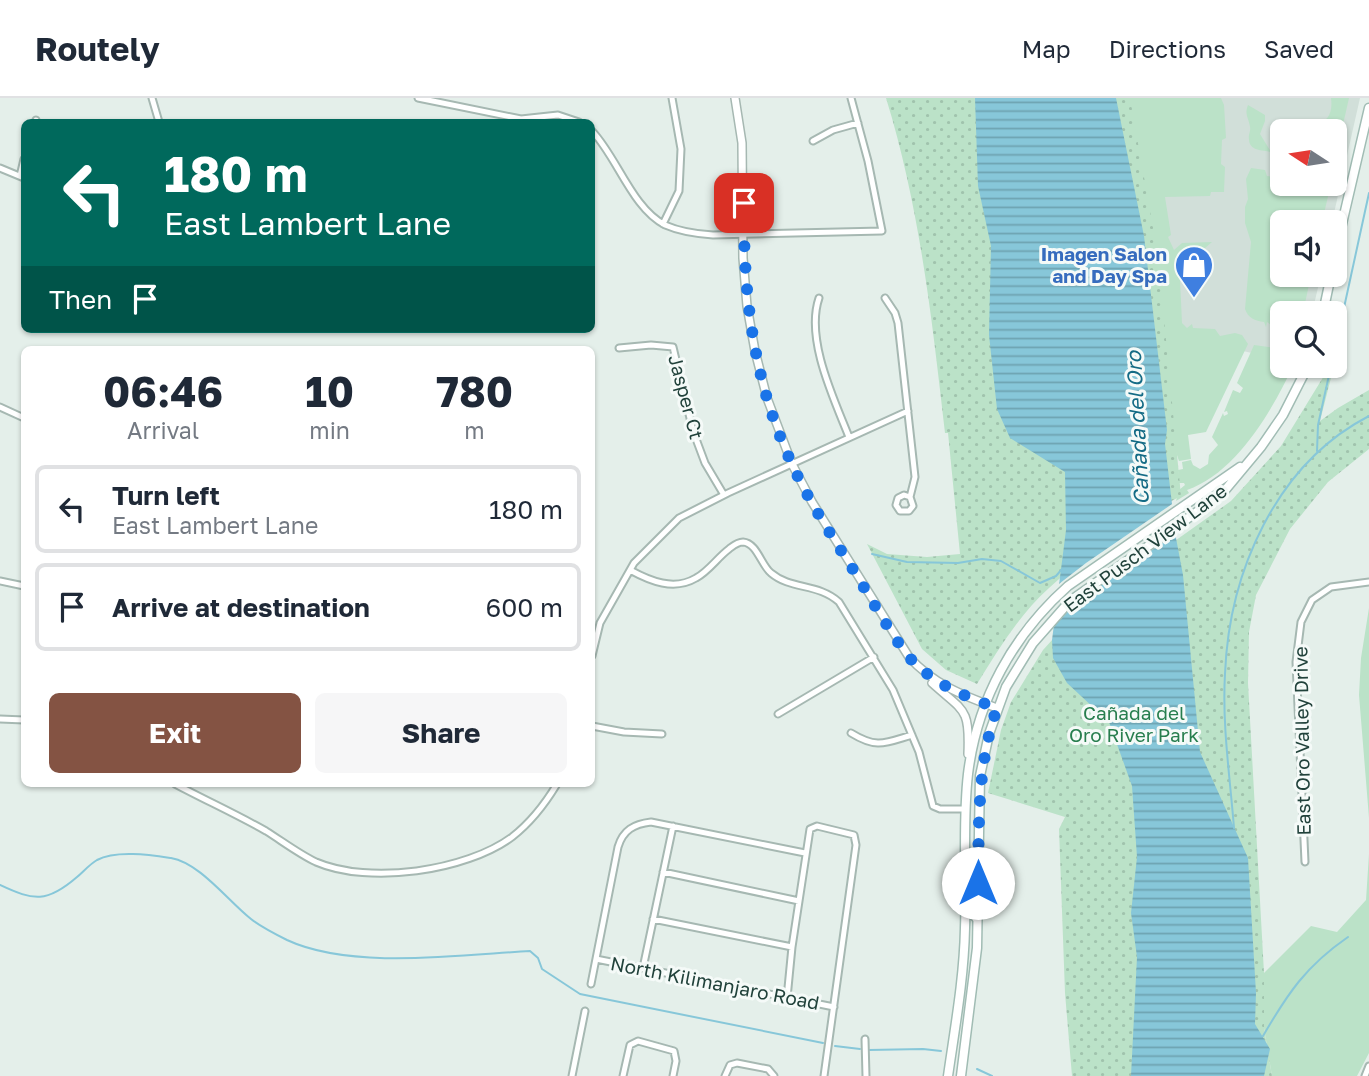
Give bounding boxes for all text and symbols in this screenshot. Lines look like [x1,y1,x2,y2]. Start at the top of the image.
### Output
text: Routely [35,29,160,68]
text: Map [1022,34,1071,63]
text: Directions [1109,34,1226,63]
text: Saved [1264,34,1334,63]
north arrow [1270,119,1348,196]
map controls [1270,119,1347,378]
text: 180 m [164,144,308,203]
icon: left [49,147,140,238]
pin [714,173,774,233]
icon: arrive [725,184,763,222]
text: East Lambert Lane [164,204,451,242]
button: sound [1270,210,1347,287]
place label: Imagen Salon and Day Spa [1041,242,1167,287]
shop icon: Imagen Salon and Day Spa [1173,244,1215,299]
icon: arrive [126,280,164,318]
text: Then [49,284,112,315]
button: search [1270,301,1347,378]
water label: Cañada del Oro [1120,349,1154,506]
street label: Jasper Ct [664,352,709,442]
text: 06:46 [103,366,223,416]
text: 10 [305,366,354,416]
text: 780 [436,366,513,416]
text: Arrival [127,416,199,444]
text: min [309,416,350,444]
text: m [464,416,485,444]
street label: East Pusch View Lane [1058,479,1231,617]
text: Turn left [112,480,220,511]
icon: left [53,490,91,528]
text: 180 m [489,494,563,525]
text: East Lambert Lane [112,511,318,539]
icon: arrive [53,588,91,626]
text: Arrive at destination [112,592,370,623]
text: 600 m [486,592,563,623]
street label: East Oro Valley Drive [1288,646,1315,836]
button: Exit [49,693,301,773]
button: Share [315,693,567,773]
park label: Cañada del Oro River Park [1069,701,1199,746]
position arrow [941,846,1015,920]
street label: North Kilimanjaro Road [609,951,821,1014]

